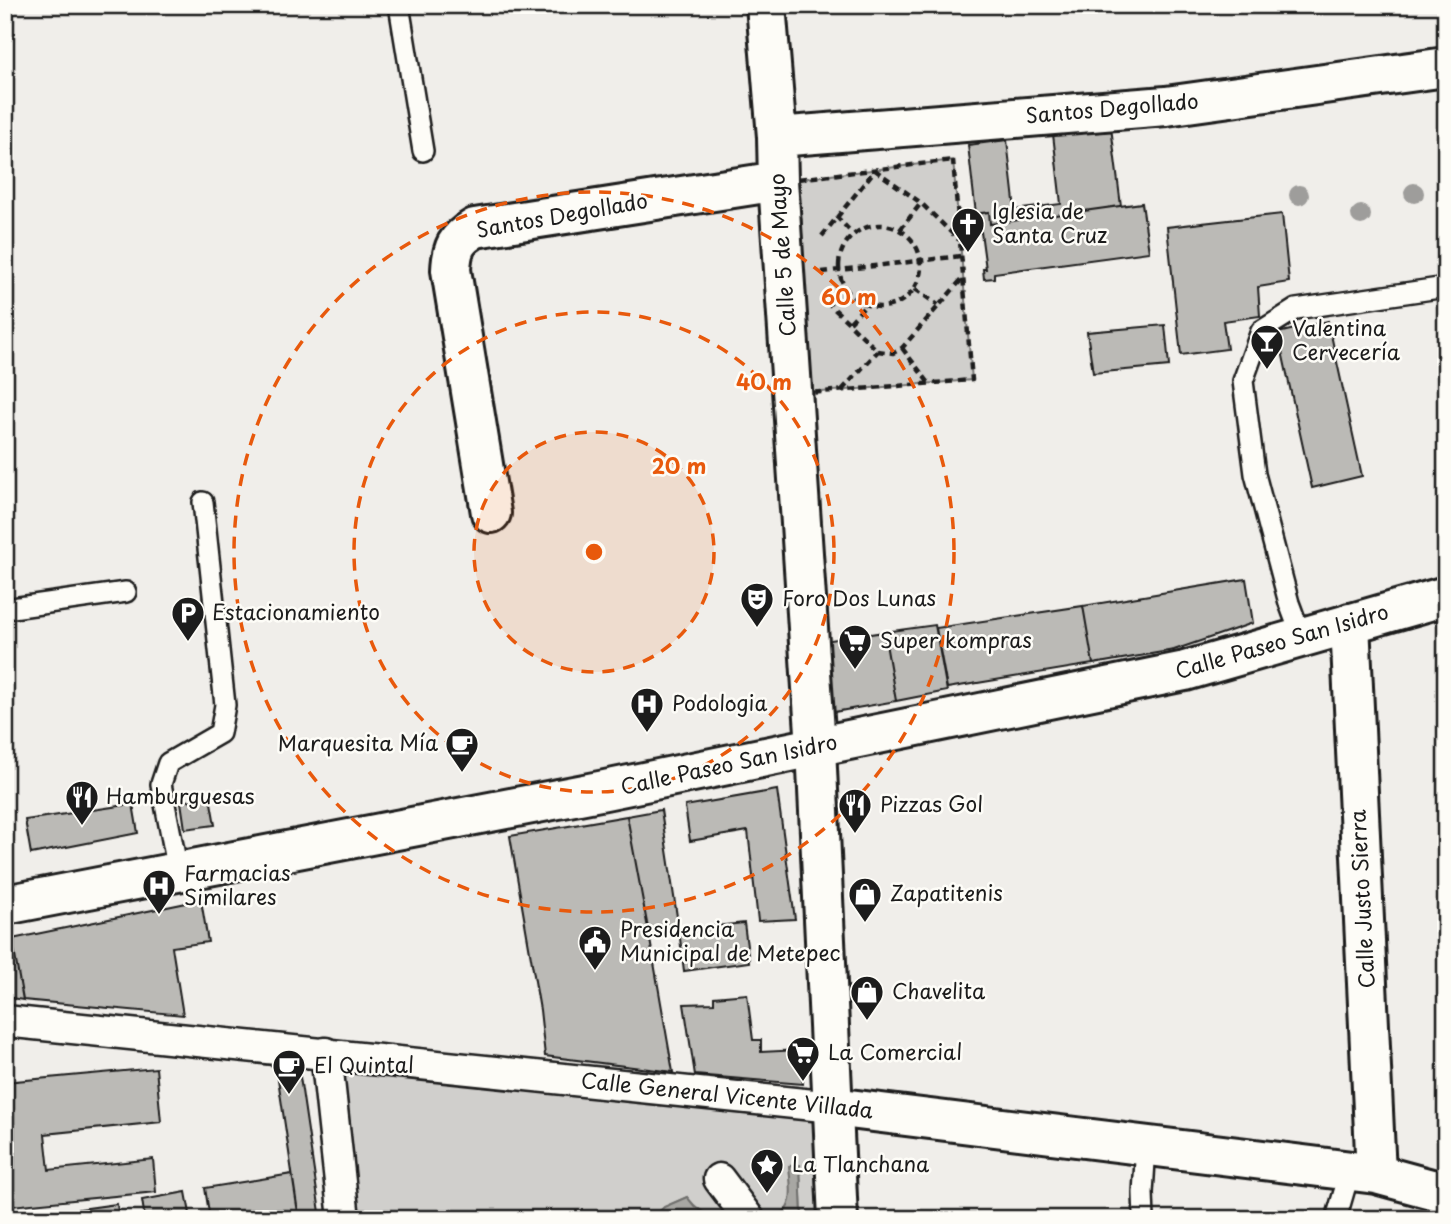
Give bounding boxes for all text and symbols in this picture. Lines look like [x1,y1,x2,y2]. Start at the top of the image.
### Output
street label: Santos Degollado [1024,84,1200,131]
street label: Calle 5 de Mayo [759,172,803,338]
street label: Santos Degollado [473,183,650,245]
place label: Iglesia de Santa Cruz [992,194,1107,250]
church icon: Iglesia de Santa Cruz [949,205,987,254]
text: 60 m [821,280,877,312]
place label: Valentina Cervecería [1292,311,1401,367]
bar icon: Valentina Cervecería [1248,322,1286,371]
text: 40 m [736,365,792,397]
text: 20 m [652,449,706,481]
centre of rings [582,540,606,564]
theatre icon: Foro Dos Lunas [738,580,776,629]
place label: Foro Dos Lunas [782,581,936,613]
parking icon: Estacionamiento [169,594,207,643]
street label: Calle Paseo San Isidro [1171,594,1392,686]
place label: Estacionamiento [212,595,380,627]
supermarket icon: Super kompras [836,622,874,671]
place label: Super kompras [880,623,1032,655]
hospital icon: Podologia [628,685,666,734]
place label: Podologia [672,686,767,718]
street label: Calle Paseo San Isidro [617,724,840,802]
cafe icon: Marquesita Mía [443,725,481,774]
place label: Marquesita Mía [278,726,438,758]
restaurant icon: Hamburguesas [63,778,101,827]
place label: Hamburguesas [106,779,255,811]
restaurant icon: Pizzas Gol [836,786,874,835]
place label: Pizzas Gol [880,787,983,819]
street label: Calle Justo Sierra [1340,808,1382,989]
place label: Farmacias Similares [184,856,291,912]
hospital icon: Farmacias Similares [140,867,178,916]
shop icon: Zapatitenis [846,875,884,924]
place label: Zapatitenis [890,876,1003,908]
place label: Presidencia Municipal de Metepec [620,912,840,968]
public building icon: Presidencia Municipal de Metepec [576,923,614,972]
shop icon: Chavelita [848,973,886,1022]
place label: Chavelita [892,974,986,1006]
supermarket icon: La Comercial [784,1034,822,1083]
place label: La Comercial [828,1035,962,1067]
cafe icon: El Quintal [270,1047,308,1096]
place label: El Quintal [314,1048,414,1080]
street label: Calle General Vicente Villada [580,1063,876,1125]
place icon: La Tlanchana [748,1146,786,1195]
place label: La Tlanchana [792,1147,930,1179]

